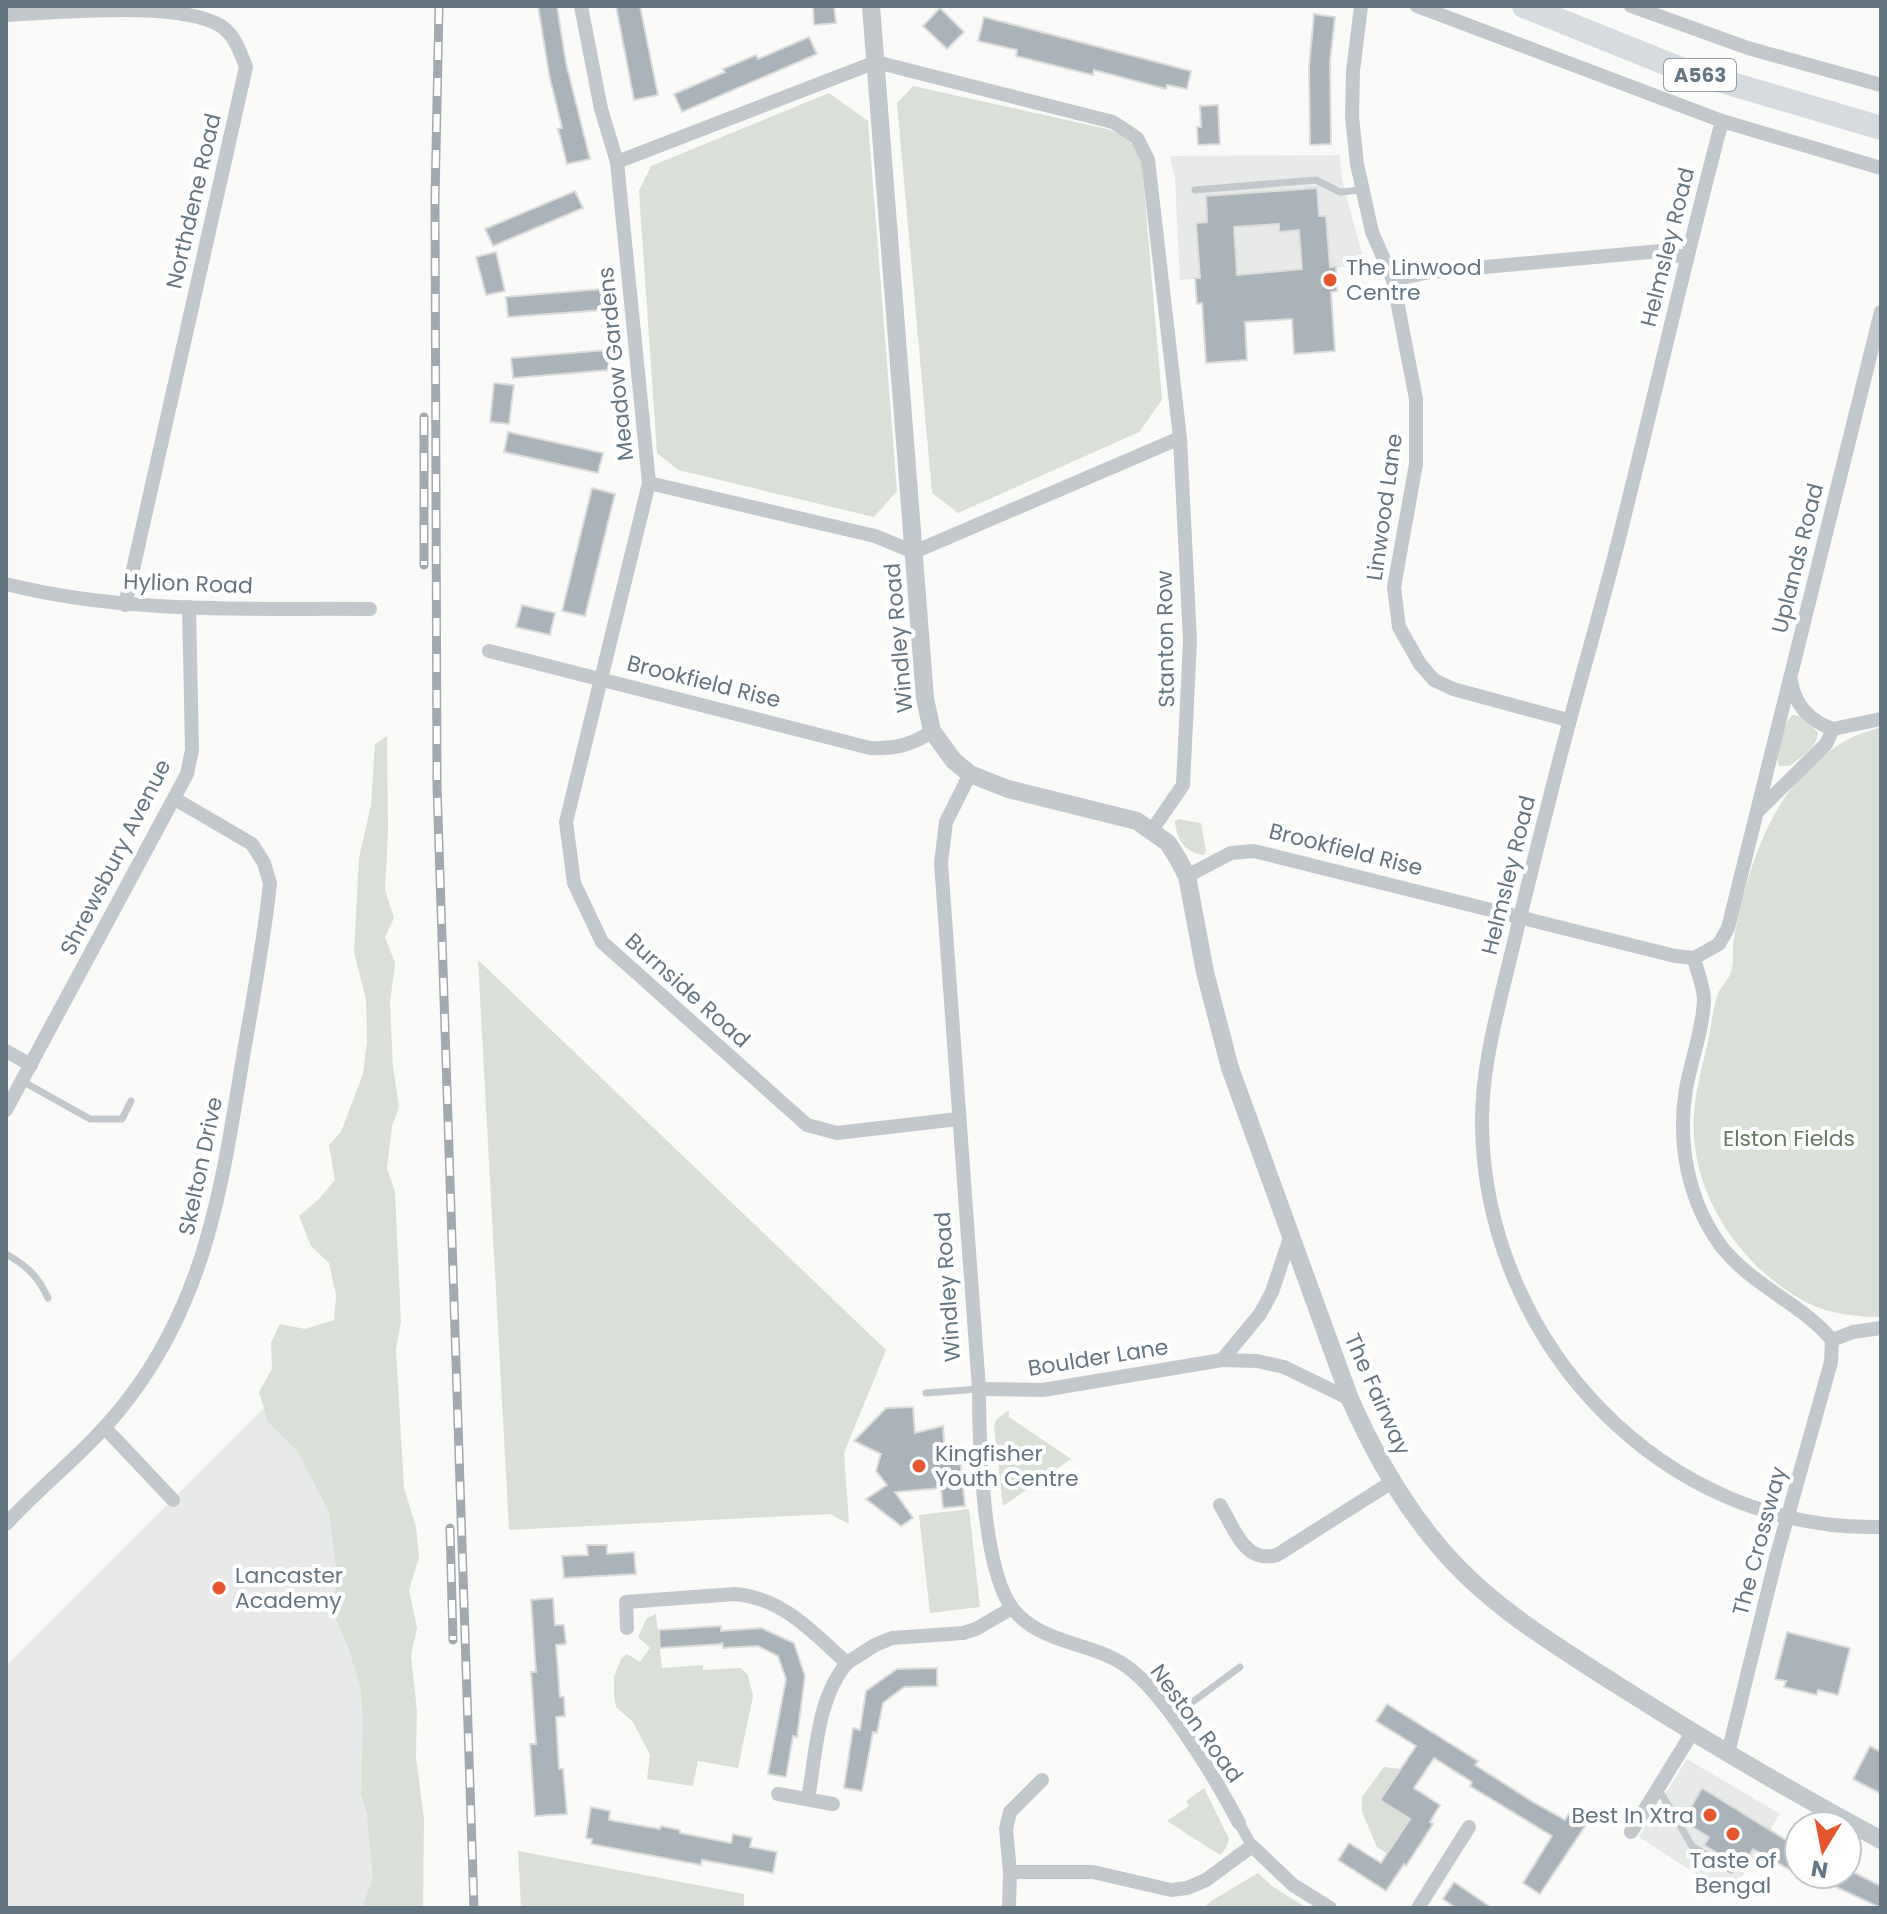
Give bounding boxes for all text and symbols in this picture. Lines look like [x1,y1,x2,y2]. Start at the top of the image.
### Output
road number: A563 [1664,59,1736,91]
street label: Northdene Road [158,110,229,292]
street label: Helmsley Road [1633,164,1702,330]
place label: The Linwood Centre [1346,252,1482,308]
street label: Meadow Gardens [590,266,641,462]
marker: The Linwood Centre [1321,271,1339,289]
street label: Linwood Lane [1359,432,1410,583]
street label: Uplands Road [1764,480,1831,636]
street label: Windley Road [877,562,920,714]
street label: Hylion Road [123,566,253,601]
street label: Stanton Row [1149,570,1182,708]
street label: Brookfield Rise [624,647,784,716]
street label: Shrewsbury Avenue [53,754,178,961]
street label: Helmsley Road [1474,792,1543,958]
street label: Brookfield Rise [1266,815,1426,884]
street label: Burnside Road [618,926,757,1055]
street label: Skelton Drive [171,1094,230,1238]
park label: Elston Fields [1723,1123,1855,1154]
street label: Windley Road [927,1211,968,1363]
street label: The Fairway [1337,1328,1418,1461]
street label: Boulder Lane [1026,1331,1171,1384]
place label: Kingfisher Youth Centre [935,1438,1079,1494]
marker: Kingfisher Youth Centre [910,1457,928,1475]
street label: The Crossway [1725,1463,1794,1619]
place label: Lancaster Academy [235,1560,343,1616]
marker: Lancaster Academy [210,1579,228,1597]
street label: Neston Road [1143,1658,1250,1789]
place label: Best In Xtra [1571,1800,1694,1831]
marker: Best In Xtra [1701,1806,1719,1824]
north arrow [1783,1810,1863,1890]
marker: Taste of Bengal [1724,1825,1742,1843]
place label: Taste of Bengal [1689,1845,1777,1901]
text: N [1809,1853,1830,1886]

